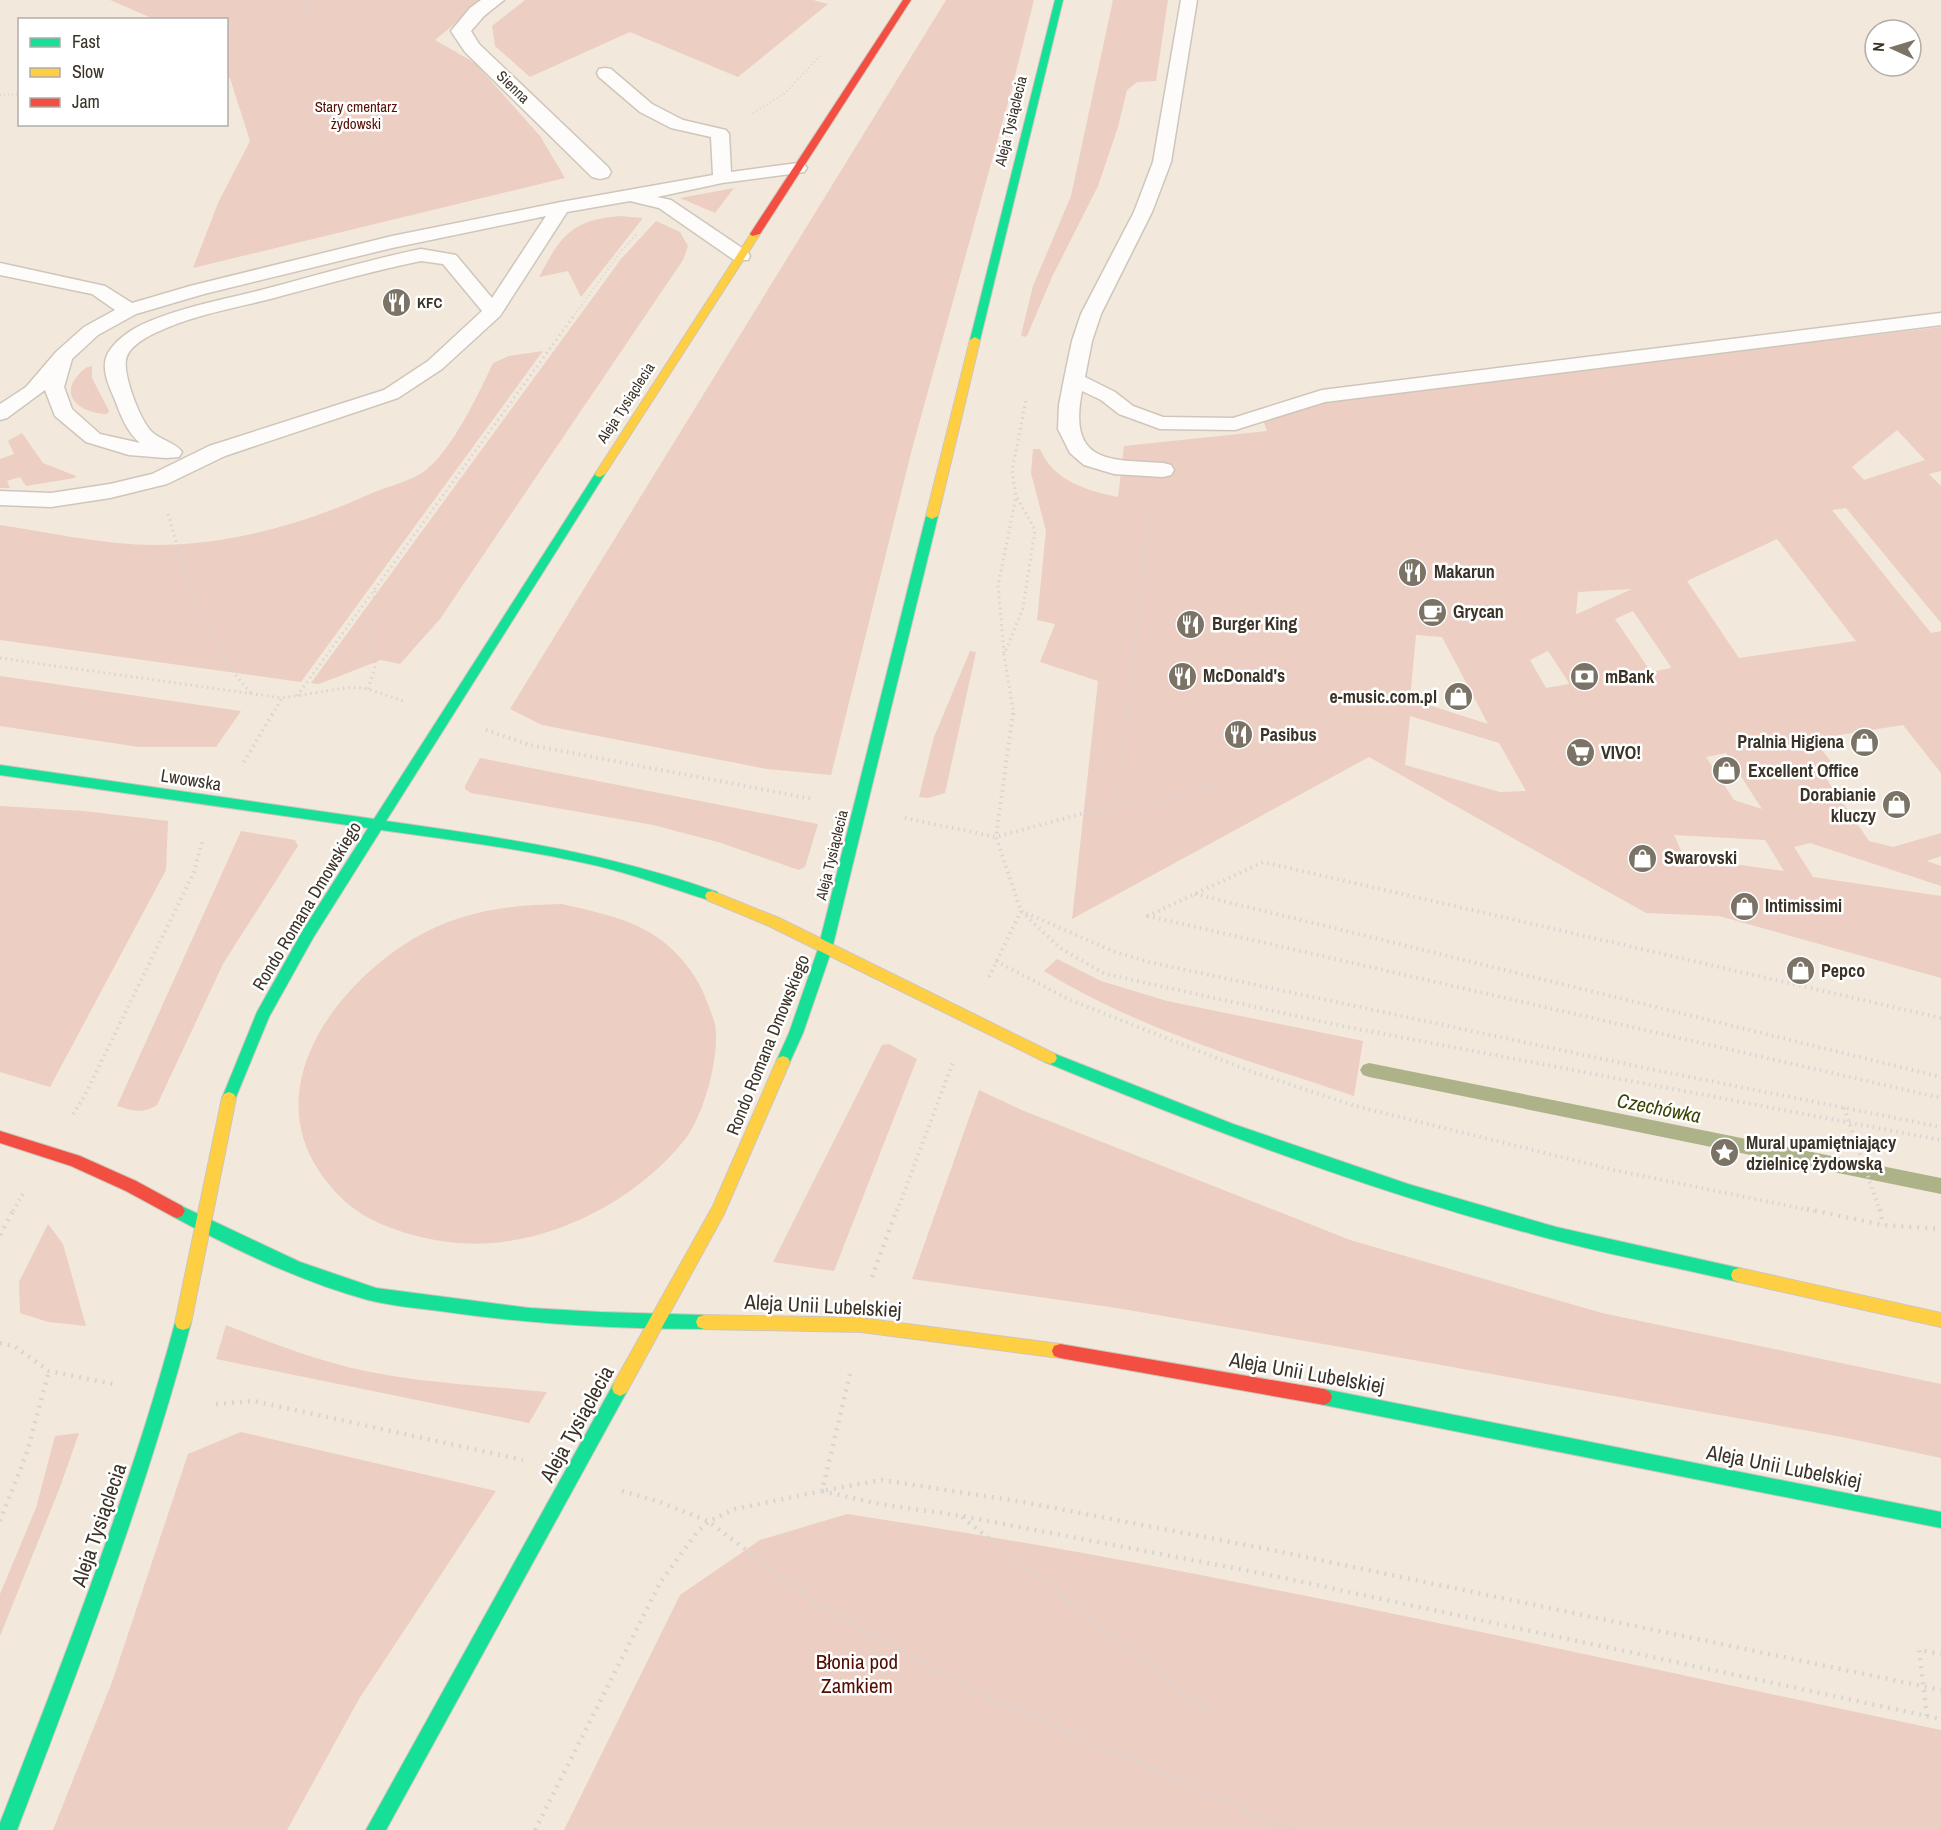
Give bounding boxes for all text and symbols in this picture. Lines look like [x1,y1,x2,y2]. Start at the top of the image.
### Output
legend [18,18,228,126]
north arrow [1863,18,1923,78]
text: Fast [72,29,100,54]
text: N [1867,41,1889,52]
text: Slow [72,59,104,84]
street label: Sienna [492,66,535,108]
street label: Aleja Tysiąclecia [989,74,1032,169]
text: Jam [72,89,100,114]
park label: Stary cmentarz żydowski [315,96,397,134]
restaurant icon: KFC [380,287,412,319]
place label: KFC [417,292,442,313]
street label: Aleja Tysiąclecia [591,358,660,448]
restaurant icon: Makarun [1397,556,1429,588]
place label: Makarun [1434,559,1495,584]
cafe icon: Grycan [1416,596,1448,628]
place label: Grycan [1453,599,1504,624]
restaurant icon: Burger King [1175,608,1207,640]
place label: Burger King [1212,611,1297,636]
restaurant icon: McDonald's [1166,660,1198,692]
bank icon: mBank [1568,661,1600,693]
place label: McDonald's [1203,663,1285,688]
place label: mBank [1605,664,1655,689]
shop icon: e-music.com.pl [1442,681,1474,713]
place label: e-music.com.pl [1330,684,1437,709]
restaurant icon: Pasibus [1223,719,1255,751]
place label: Pasibus [1260,722,1317,747]
shop icon: Pralnia Higiena [1849,726,1881,758]
place label: Pralnia Higiena [1737,729,1845,754]
supermarket icon: VIVO! [1564,737,1596,769]
place label: VIVO! [1601,740,1641,765]
shop icon: Excellent Office [1711,755,1743,787]
place label: Excellent Office [1748,758,1859,783]
street label: Lwowska [159,762,223,797]
place label: Dorabianie kluczy [1800,782,1877,828]
shop icon: Dorabianie kluczy [1881,789,1913,821]
street label: Aleja Tysiąclecia [810,808,853,903]
street label: Rondo Romana Dmowskiego [246,817,367,995]
shop icon: Swarovski [1627,842,1659,874]
place label: Swarovski [1664,845,1737,870]
shop icon: Intimissimi [1728,890,1760,922]
place label: Intimissimi [1765,893,1842,918]
street label: Rondo Romana Dmowskiego [720,951,815,1139]
shop icon: Pepco [1784,955,1816,987]
place label: Pepco [1821,958,1865,983]
water label: Czechówka [1615,1086,1703,1129]
place label: Mural upamiętniający dzielnicę żydowską [1746,1130,1897,1176]
place icon: Mural upamiętniający dzielnicę żydowską [1709,1137,1741,1169]
street label: Aleja Unii Lubelskiej [743,1287,902,1324]
street label: Aleja Unii Lubelskiej [1226,1344,1387,1400]
street label: Aleja Tysiąclecia [532,1360,621,1488]
street label: Aleja Unii Lubelskiej [1703,1437,1864,1496]
street label: Aleja Tysiąclecia [64,1459,133,1591]
park label: Błonia pod Zamkiem [816,1647,898,1700]

